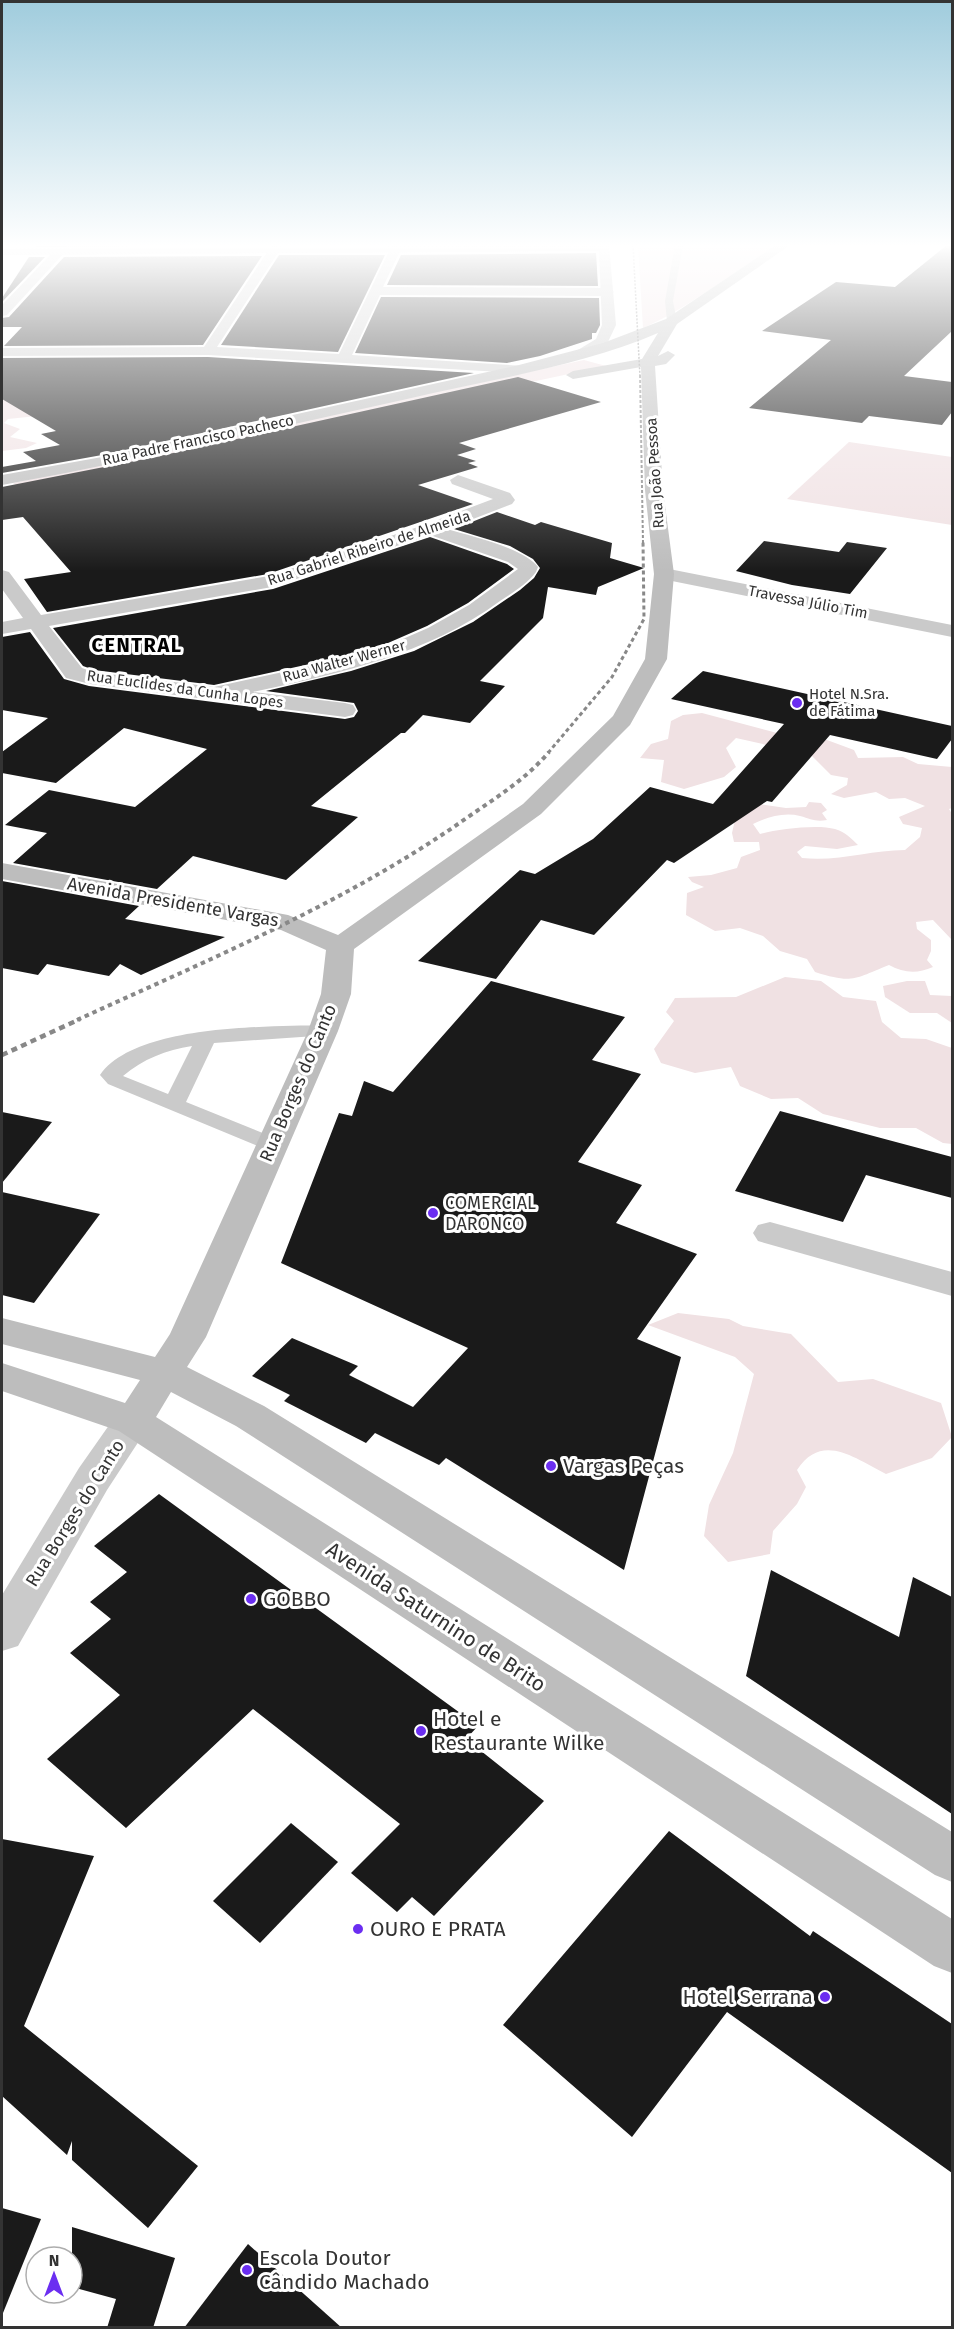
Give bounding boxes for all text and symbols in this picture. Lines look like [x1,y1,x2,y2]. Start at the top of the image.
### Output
street label: Rua Padre Francisco Pacheco [101,411,295,469]
street label: Rua João Pessoa [642,417,668,529]
street label: Rua Gabriel Ribeiro de Almeida [265,507,473,589]
street label: Travessa Júlio Tim [747,582,869,622]
district label: CENTRAL [92,633,182,657]
street label: Rua Walter Werner [281,636,408,686]
street label: Rua Euclides da Cunha Lopes [86,666,284,712]
place label: Hotel N.Sra. de Fátima [809,685,889,720]
marker: Hotel N.Sra. de Fátima [790,696,804,710]
street label: Avenida Presidente Vargas [66,873,280,931]
street label: Rua Borges do Canto [255,1001,341,1165]
place label: COMERCIAL DARONCO [445,1192,536,1235]
marker: COMERCIAL DARONCO [426,1206,440,1220]
street label: Rua Borges do Canto [21,1435,129,1591]
place label: Vargas Peças [563,1453,684,1479]
marker: Vargas Peças [544,1459,558,1473]
street label: Avenida Saturnino de Brito [321,1536,551,1698]
place label: GOBBO [263,1586,331,1612]
marker: GOBBO [244,1592,258,1606]
place label: Hotel e Restaurante Wilke [433,1706,605,1756]
marker: Hotel e Restaurante Wilke [414,1724,428,1738]
place label: OURO E PRATA [370,1916,506,1942]
marker: OURO E PRATA [351,1922,365,1936]
place label: Hotel Serrana [683,1984,813,2010]
marker: Hotel Serrana [818,1990,832,2004]
north arrow [24,2245,84,2305]
place label: Escola Doutor Cândido Machado [259,2245,430,2295]
text: N [49,2251,59,2270]
marker: Escola Doutor Cândido Machado [240,2263,254,2277]

